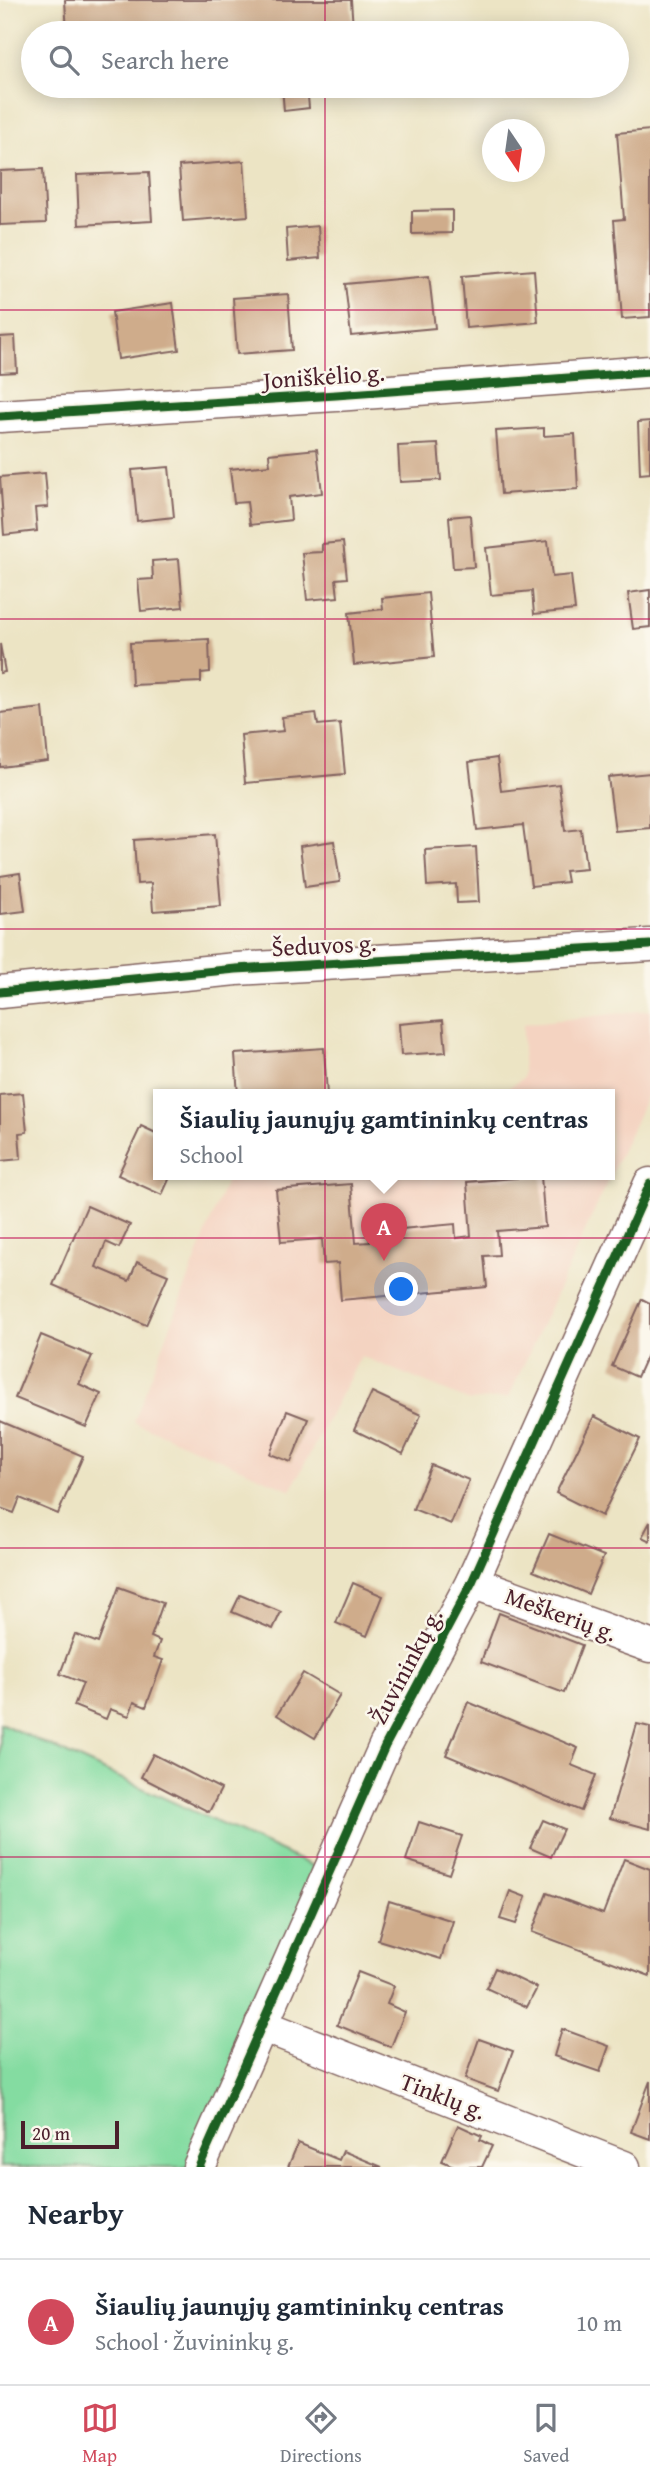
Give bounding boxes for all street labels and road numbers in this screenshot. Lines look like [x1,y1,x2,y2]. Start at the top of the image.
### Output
street label: Joniškėlio g. [259,354,386,398]
street label: Šeduvos g. [271,925,377,965]
street label: Meškerių g. [500,1578,622,1650]
street label: Žuvininkų g. [361,1602,451,1730]
street label: Tinklų g. [395,2064,491,2128]

